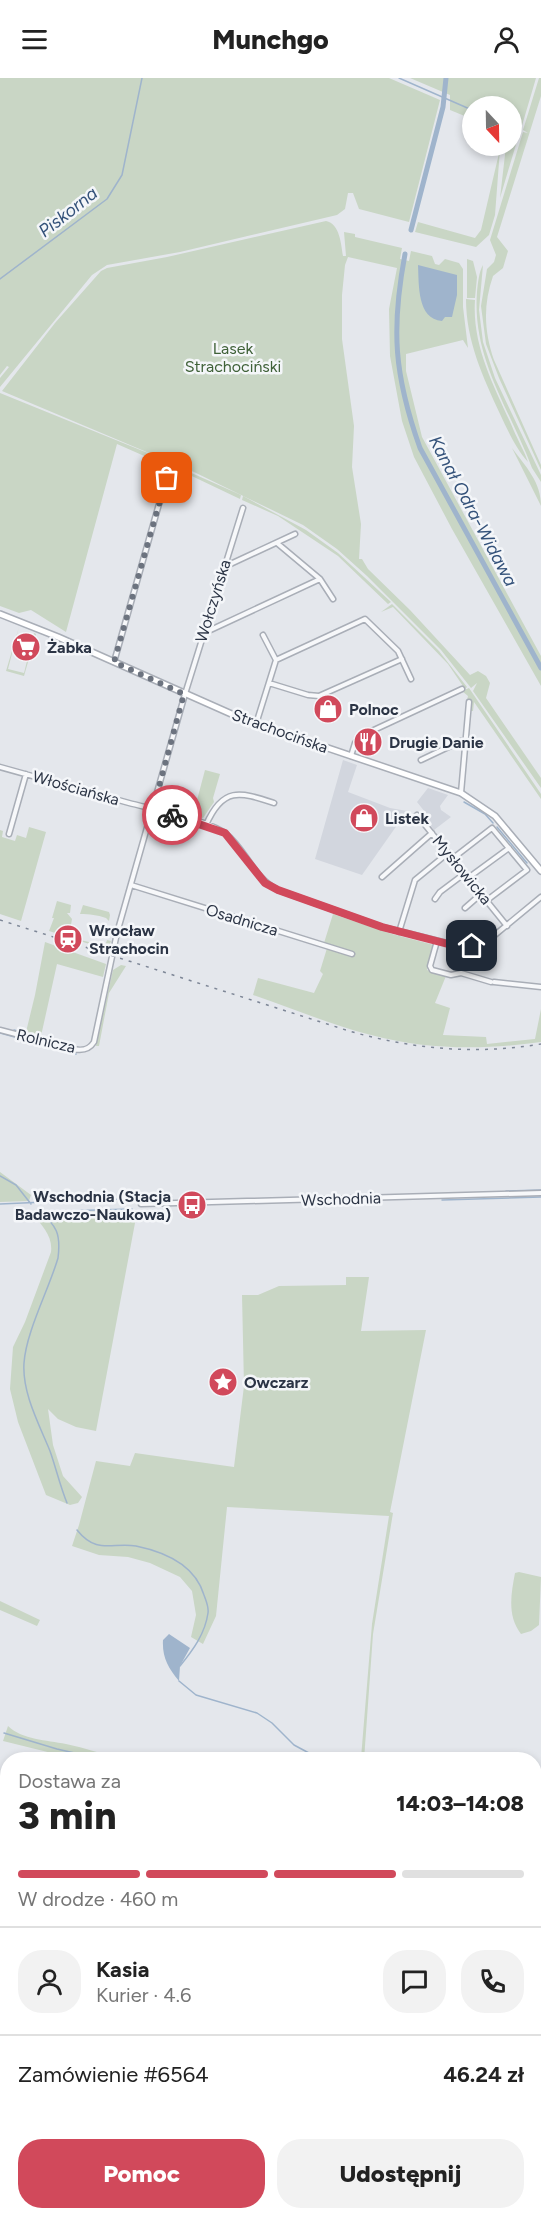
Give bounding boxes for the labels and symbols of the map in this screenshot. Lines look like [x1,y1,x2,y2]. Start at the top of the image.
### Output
north arrow [462,96,522,156]
water label: Piskorna [34,182,102,242]
park label: Lasek Strachociński [185,339,281,376]
water label: Kanał Odra-Widawa [424,432,522,590]
pin [141,452,192,503]
street label: Wołczyńska [191,557,235,645]
supermarket icon: Żabka [10,631,42,663]
place label: Żabka [47,638,92,657]
shop icon: Polnoc [312,693,344,725]
place label: Polnoc [349,700,399,719]
street label: Strachocińska [229,705,331,757]
restaurant icon: Drugie Danie [352,726,384,758]
place label: Drugie Danie [389,733,484,752]
street label: Włościańska [30,767,122,809]
courier [142,785,202,845]
shop icon: Listek [348,802,380,834]
place label: Listek [385,809,429,828]
street label: Mysłowicka [428,832,496,908]
street label: Osadnicza [203,900,281,940]
pin [446,920,497,971]
place label: Wrocław Strachocin [89,921,169,958]
station icon: Wrocław Strachocin [52,923,84,955]
street label: Rolnicza [15,1025,77,1057]
place label: Wschodnia (Stacja Badawczo-Naukowa) [15,1187,171,1224]
street label: Wschodnia [301,1188,381,1210]
bus stop icon: Wschodnia (Stacja Badawczo-Naukowa) [176,1189,208,1221]
place icon: Owczarz [207,1366,239,1398]
place label: Owczarz [244,1373,309,1392]

